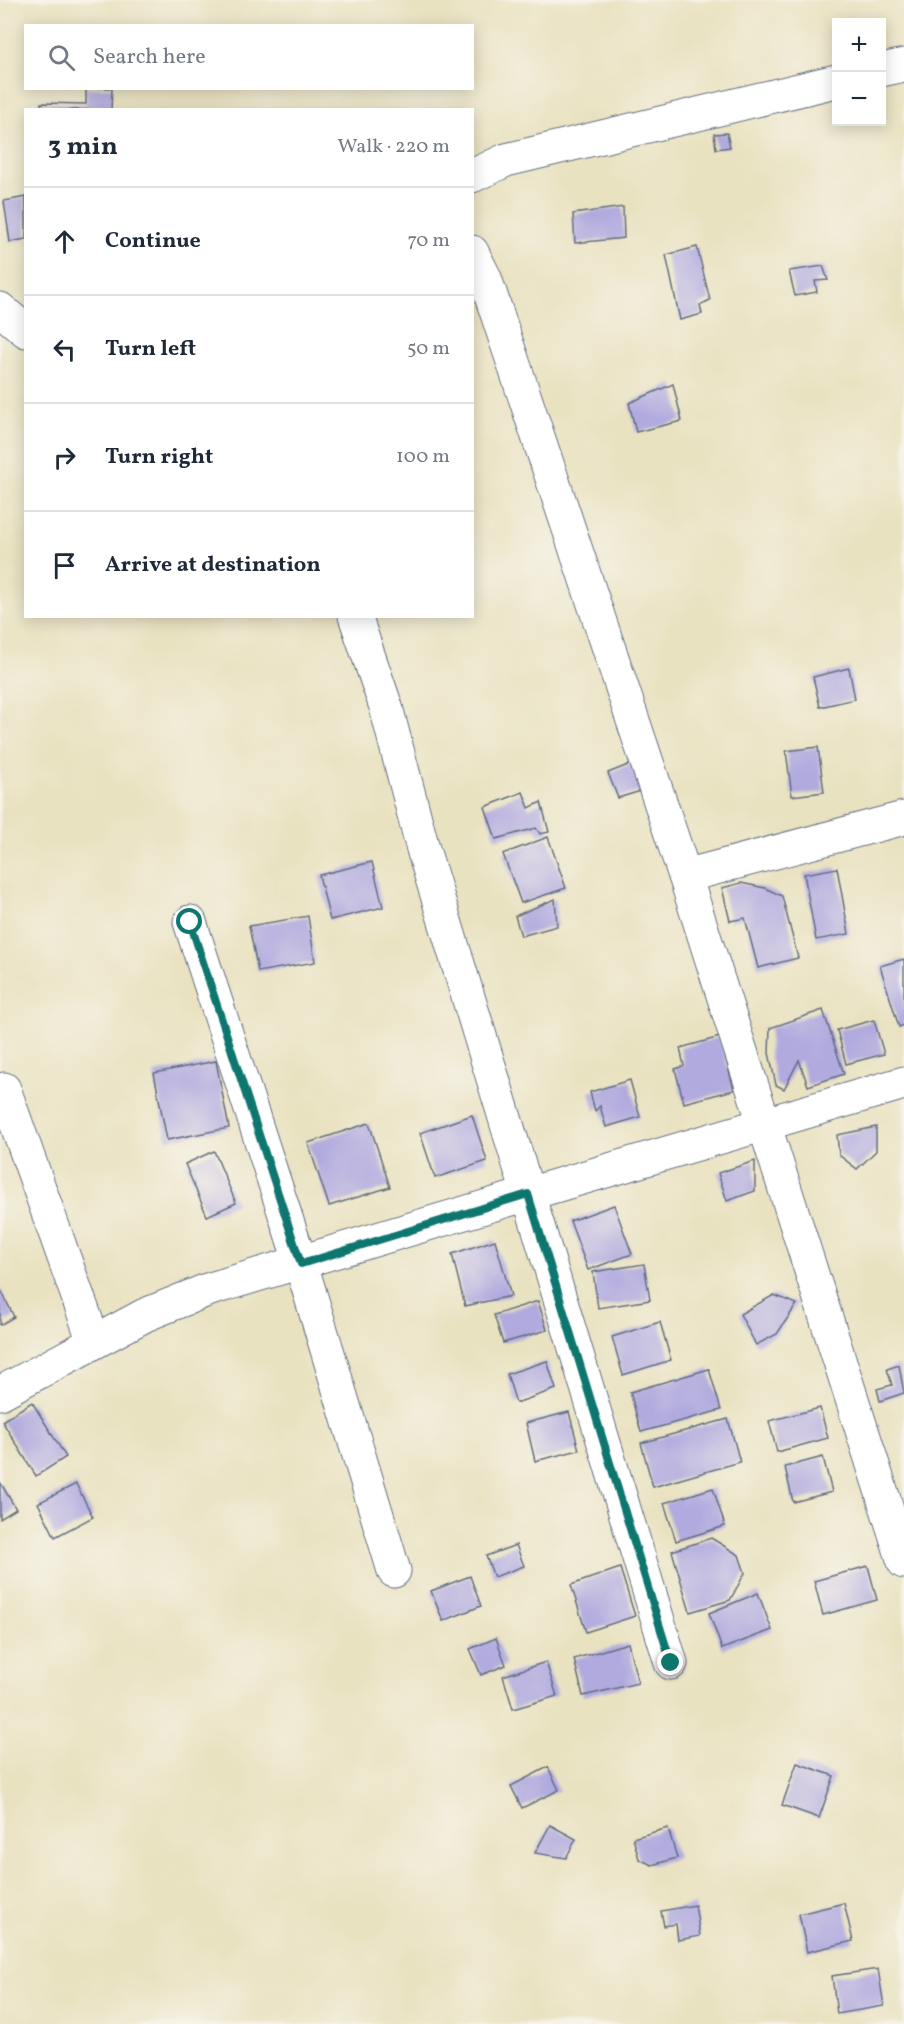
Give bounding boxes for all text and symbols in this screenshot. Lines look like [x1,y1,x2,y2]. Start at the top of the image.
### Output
map controls [832,18,886,126]
button: + [832,18,886,72]
search box [24,24,474,90]
icon: search [45,41,78,74]
text: Search here [93,42,206,73]
button: − [832,72,886,126]
text: 3 min [48,129,118,165]
text: Walk · 220 m [338,133,450,161]
icon: ahead [48,225,81,258]
text: Continue [105,226,201,257]
text: 70 m [407,227,450,255]
icon: left [48,333,81,366]
text: Turn left [105,334,196,365]
text: 50 m [407,335,450,363]
icon: right [48,441,81,474]
text: Turn right [105,442,213,473]
text: 100 m [396,443,450,471]
icon: arrive [48,549,81,582]
text: Arrive at destination [105,550,321,581]
route start [176,908,202,934]
route end [657,1649,683,1675]

